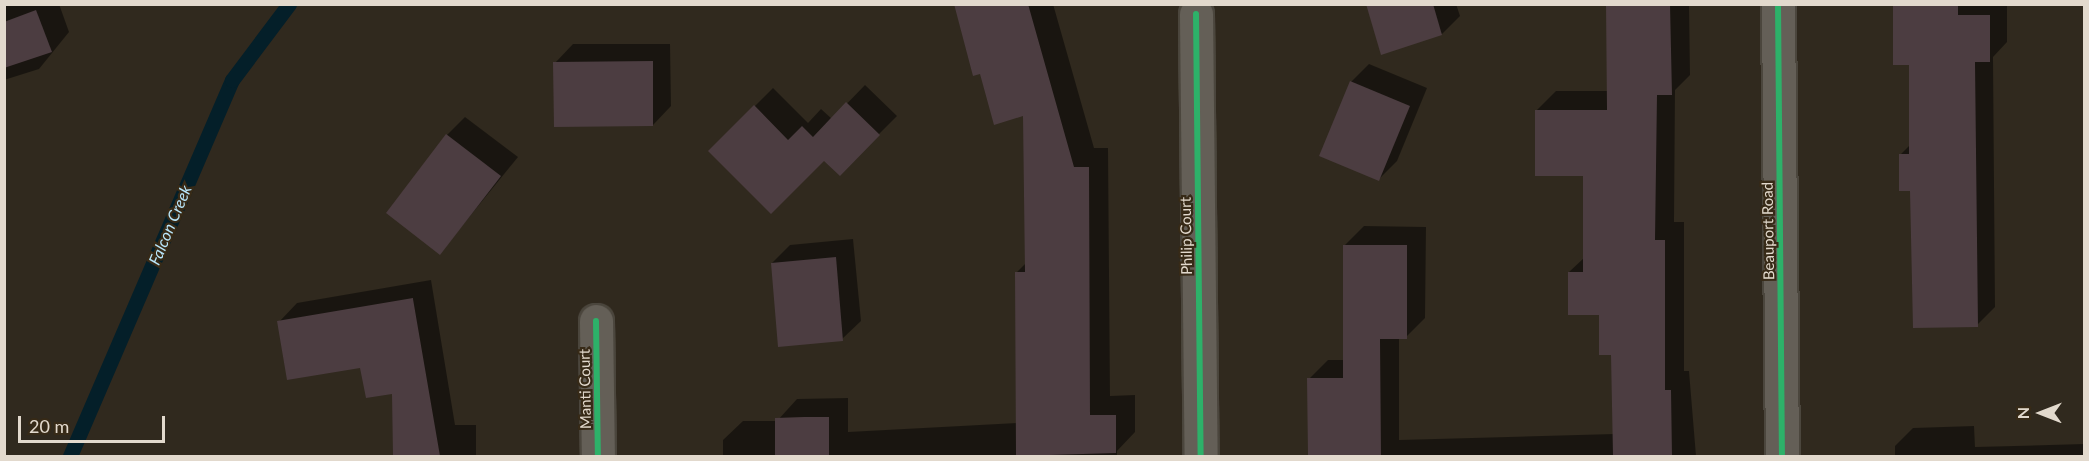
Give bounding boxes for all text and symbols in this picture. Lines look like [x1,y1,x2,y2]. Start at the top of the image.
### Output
water label: Falcon Creek [145,182,195,268]
street label: Beauport Road [1758,182,1778,280]
street label: Philip Court [1176,197,1196,275]
street label: Manti Court [575,349,595,429]
north arrow [2011,383,2071,443]
scale bar [21,404,168,442]
text: N [2013,407,2032,419]
text: 20 m [29,415,69,437]

